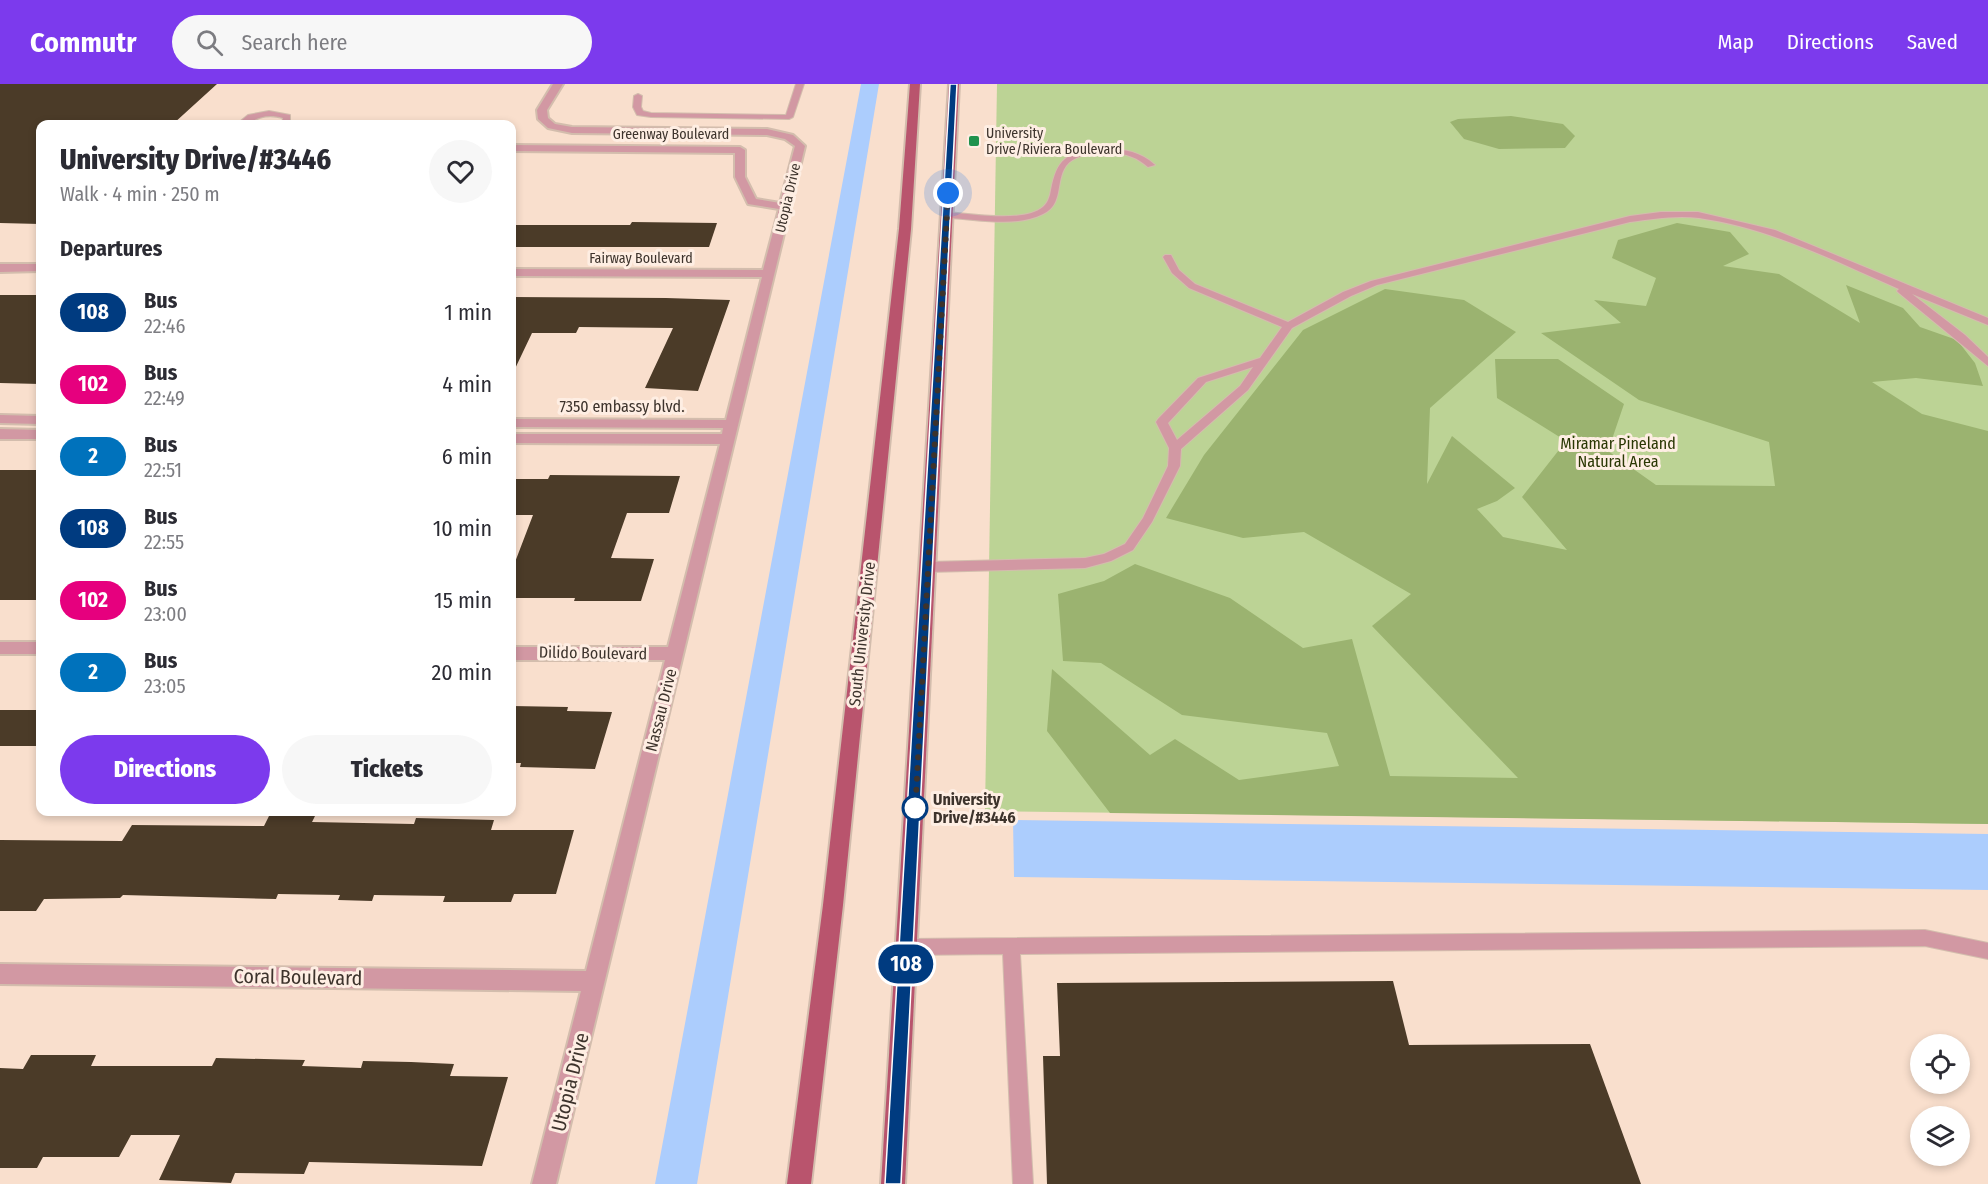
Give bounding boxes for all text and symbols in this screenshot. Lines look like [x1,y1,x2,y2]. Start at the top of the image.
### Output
search box [172,15,592,69]
text: Commutr [30,26,136,59]
icon: search [193,26,226,59]
text: Search here [241,29,347,56]
text: Map [1717,29,1754,55]
text: Directions [1787,29,1874,55]
text: Saved [1907,29,1958,55]
place label: University Drive/Riviera Boulevard [986,125,1122,158]
street label: Greenway Boulevard [613,126,729,143]
marker: University Drive/Riviera Boulevard [967,134,981,148]
button: heart [429,140,492,203]
text: University Drive/#3446 [60,143,331,176]
street label: Utopia Drive [772,162,804,234]
your location [933,178,963,208]
text: Walk · 4 min · 250 m [60,182,220,206]
text: Departures [60,235,162,262]
street label: Fairway Boulevard [589,250,693,267]
text: Bus [144,287,177,314]
text: 108 [77,299,109,325]
text: 1 min [444,299,492,326]
text: 22:46 [144,314,185,338]
text: Bus [144,359,177,386]
text: 102 [78,371,108,397]
text: 4 min [442,371,492,398]
text: 22:49 [144,386,185,410]
street label: 7350 embassy blvd. [559,397,685,416]
text: Bus [144,431,177,458]
park label: Miramar Pineland Natural Area [1560,434,1676,471]
text: 2 [88,443,98,469]
text: 6 min [442,443,492,470]
text: 22:51 [144,458,182,482]
text: Bus [144,503,177,530]
text: 108 [77,515,109,541]
text: 10 min [433,515,492,542]
text: 22:55 [144,530,184,554]
street label: South University Drive [845,561,879,707]
text: Bus [144,575,177,602]
text: 102 [78,587,108,613]
text: 15 min [434,587,492,614]
text: 23:00 [144,602,187,626]
street label: Dilido Boulevard [539,643,647,663]
text: Bus [144,647,177,674]
text: 2 [88,659,98,685]
text: 20 min [432,659,492,686]
street label: Nassau Drive [642,667,680,753]
text: 23:05 [144,674,186,698]
button: Directions [60,735,270,804]
button: Tickets [282,735,492,804]
place label: University Drive/#3446 [933,790,1016,827]
marker: University Drive/#3446 [902,795,928,821]
line badge: 108 [872,944,940,984]
text: 108 [890,951,922,977]
street label: Coral Boulevard [233,964,363,990]
street label: Utopia Drive [546,1030,594,1134]
map controls [1910,1034,1970,1166]
button: locate [1910,1034,1970,1094]
button: layers [1910,1106,1970,1166]

